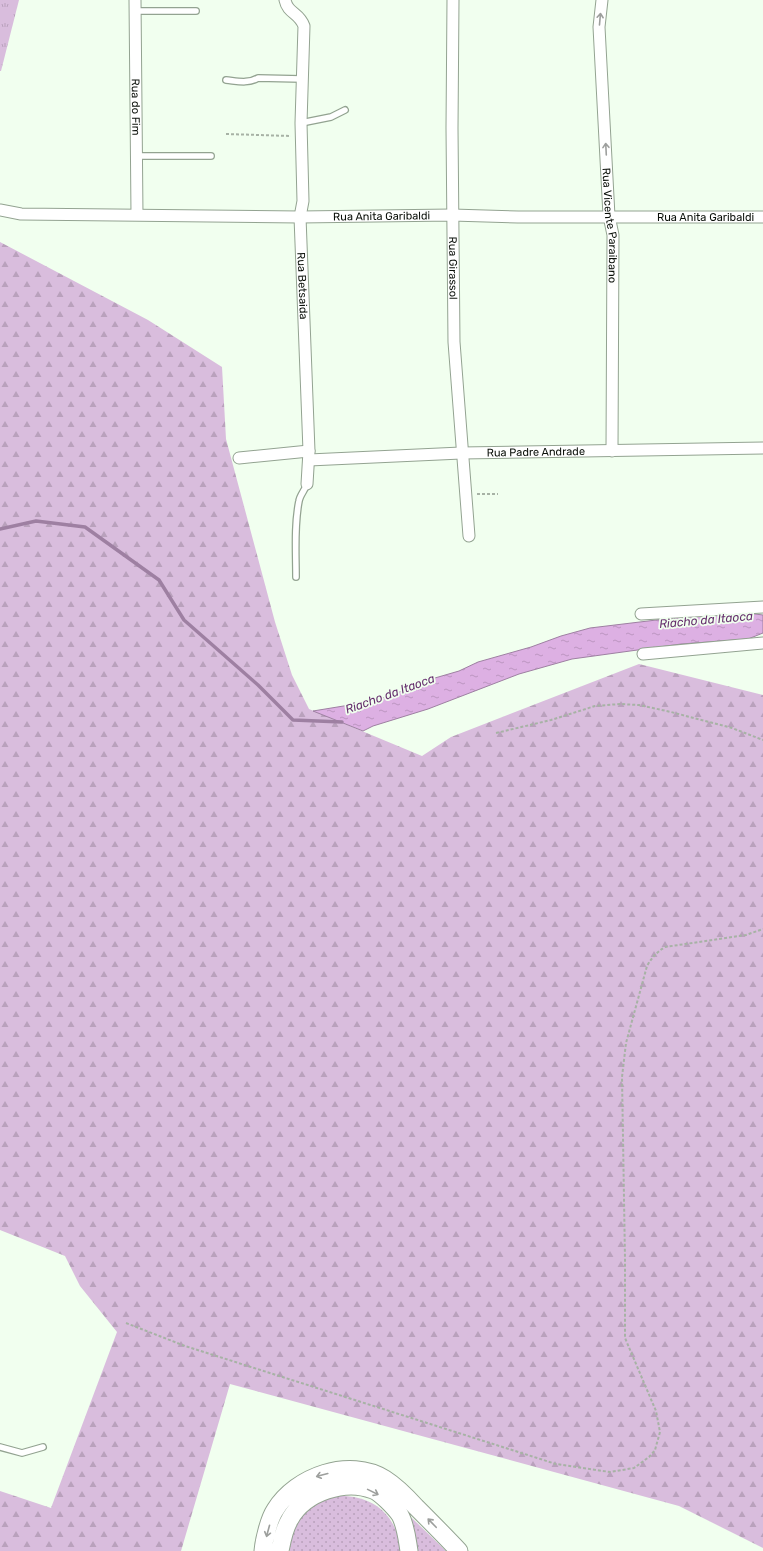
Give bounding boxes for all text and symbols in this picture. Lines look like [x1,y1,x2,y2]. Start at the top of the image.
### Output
one-way arrow [596,13,604,26]
street label: Rua do Fim [129,78,143,136]
one-way arrow [602,143,609,156]
street label: Rua Vicente Paraibano [600,167,620,283]
street label: Rua Anita Garibaldi [333,209,430,223]
street label: Rua Anita Garibaldi [657,211,754,224]
street label: Rua Girassol [447,236,460,300]
street label: Rua Betsaida [295,252,310,320]
street label: Rua Padre Andrade [487,444,585,459]
water label: Riacho da Itaoca [658,609,754,631]
water label: Riacho da Itaoca [343,671,437,717]
one-way arrow [315,1472,328,1479]
one-way arrow [367,1489,379,1496]
one-way arrow [427,1518,437,1528]
one-way arrow [264,1524,271,1537]

